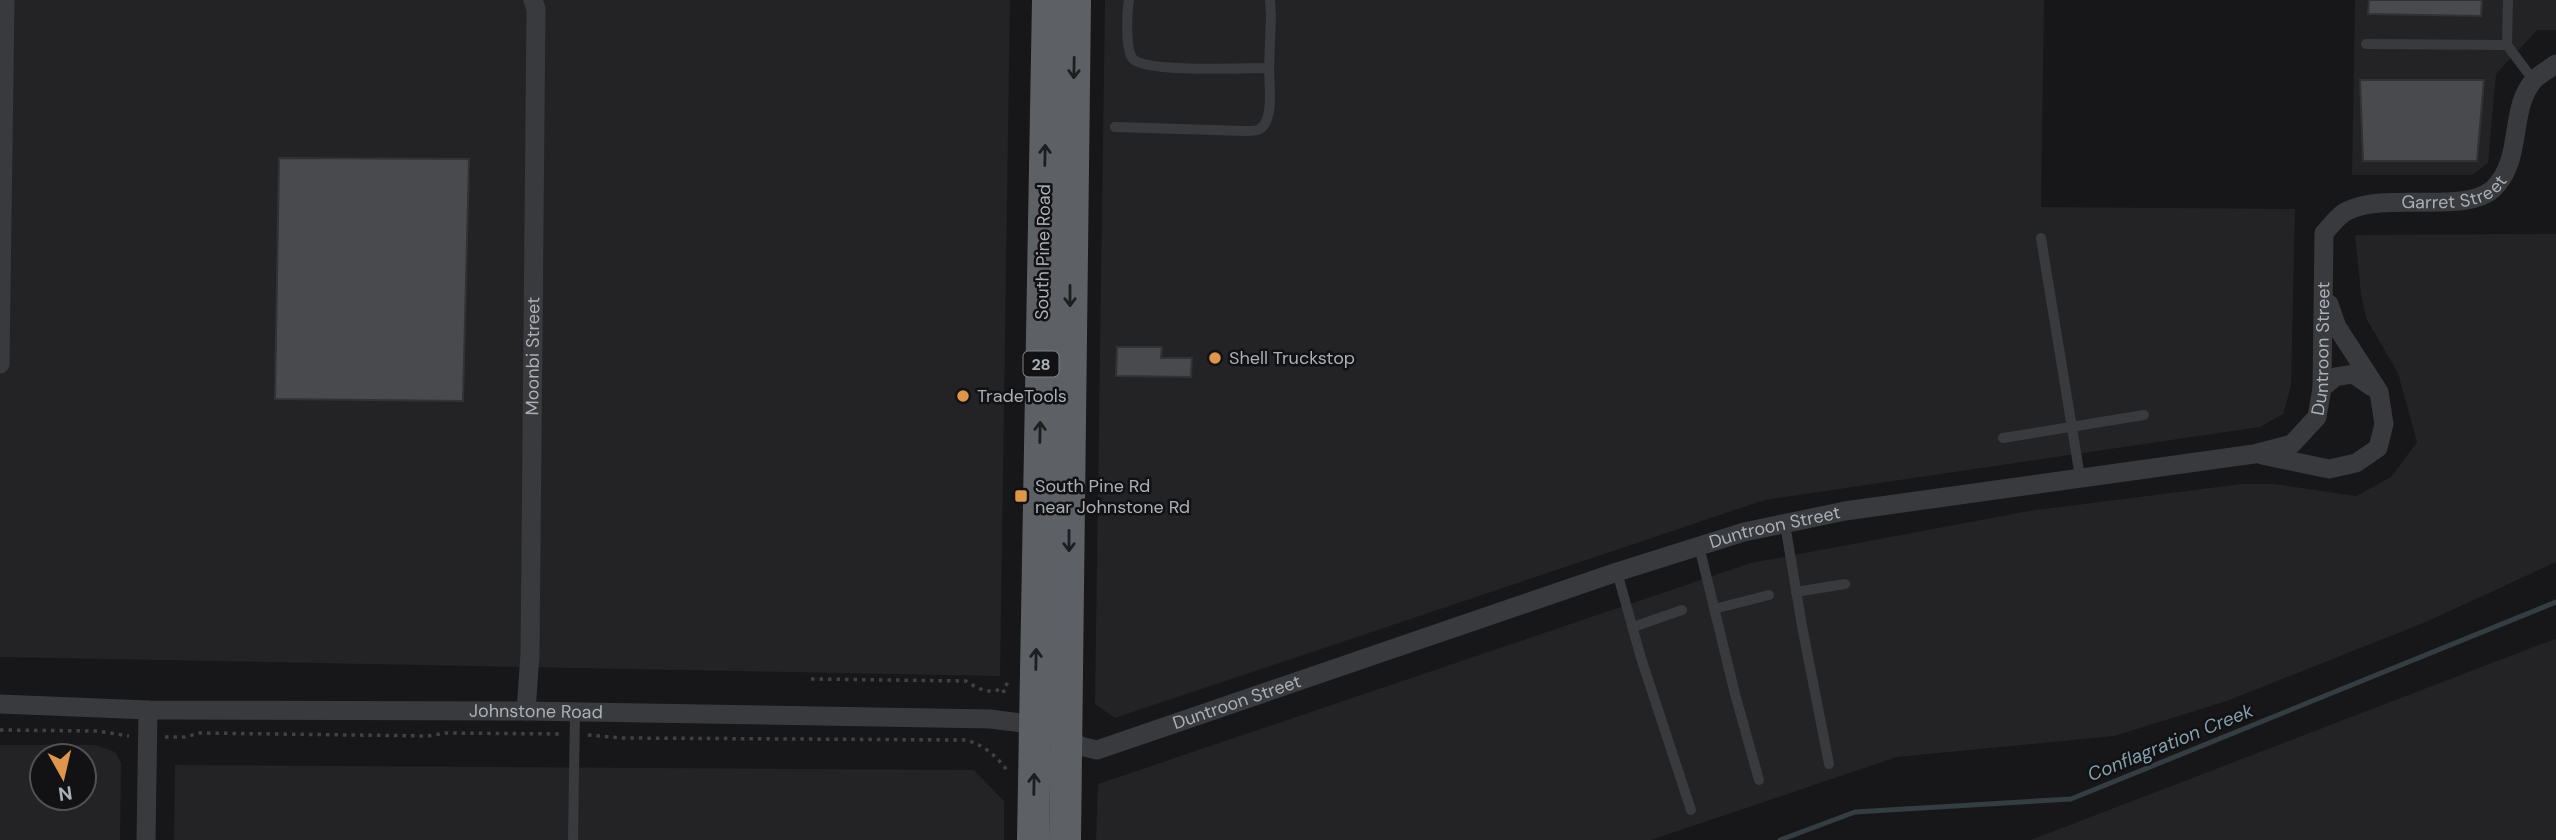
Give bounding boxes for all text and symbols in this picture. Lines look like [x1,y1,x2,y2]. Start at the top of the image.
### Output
one-way arrow [1067,56,1081,79]
one-way arrow [1038,144,1052,167]
street label: Garret Street [2401,170,2512,214]
street label: South Pine Road [1030,184,1056,320]
street label: Duntroon Street [2305,282,2335,417]
one-way arrow [1063,284,1077,307]
street label: Moonbi Street [520,297,545,415]
place label: Shell Truckstop [1229,346,1355,370]
marker: Shell Truckstop [1207,350,1223,366]
road number: 28 [1024,352,1058,376]
place label: TradeTools [977,384,1067,408]
marker: TradeTools [955,388,971,404]
one-way arrow [1033,420,1047,443]
place label: South Pine Rd near Johnstone Rd [1035,474,1190,519]
marker: South Pine Rd near Johnstone Rd [1013,488,1029,504]
street label: Duntroon Street [1706,500,1842,554]
one-way arrow [1062,529,1076,552]
one-way arrow [1029,648,1043,671]
street label: Duntroon Street [1169,669,1304,735]
water label: Conflagration Creek [2084,698,2257,787]
street label: Johnstone Road [469,699,603,724]
north arrow [28,742,98,812]
one-way arrow [1027,772,1041,795]
text: N [57,780,74,807]

